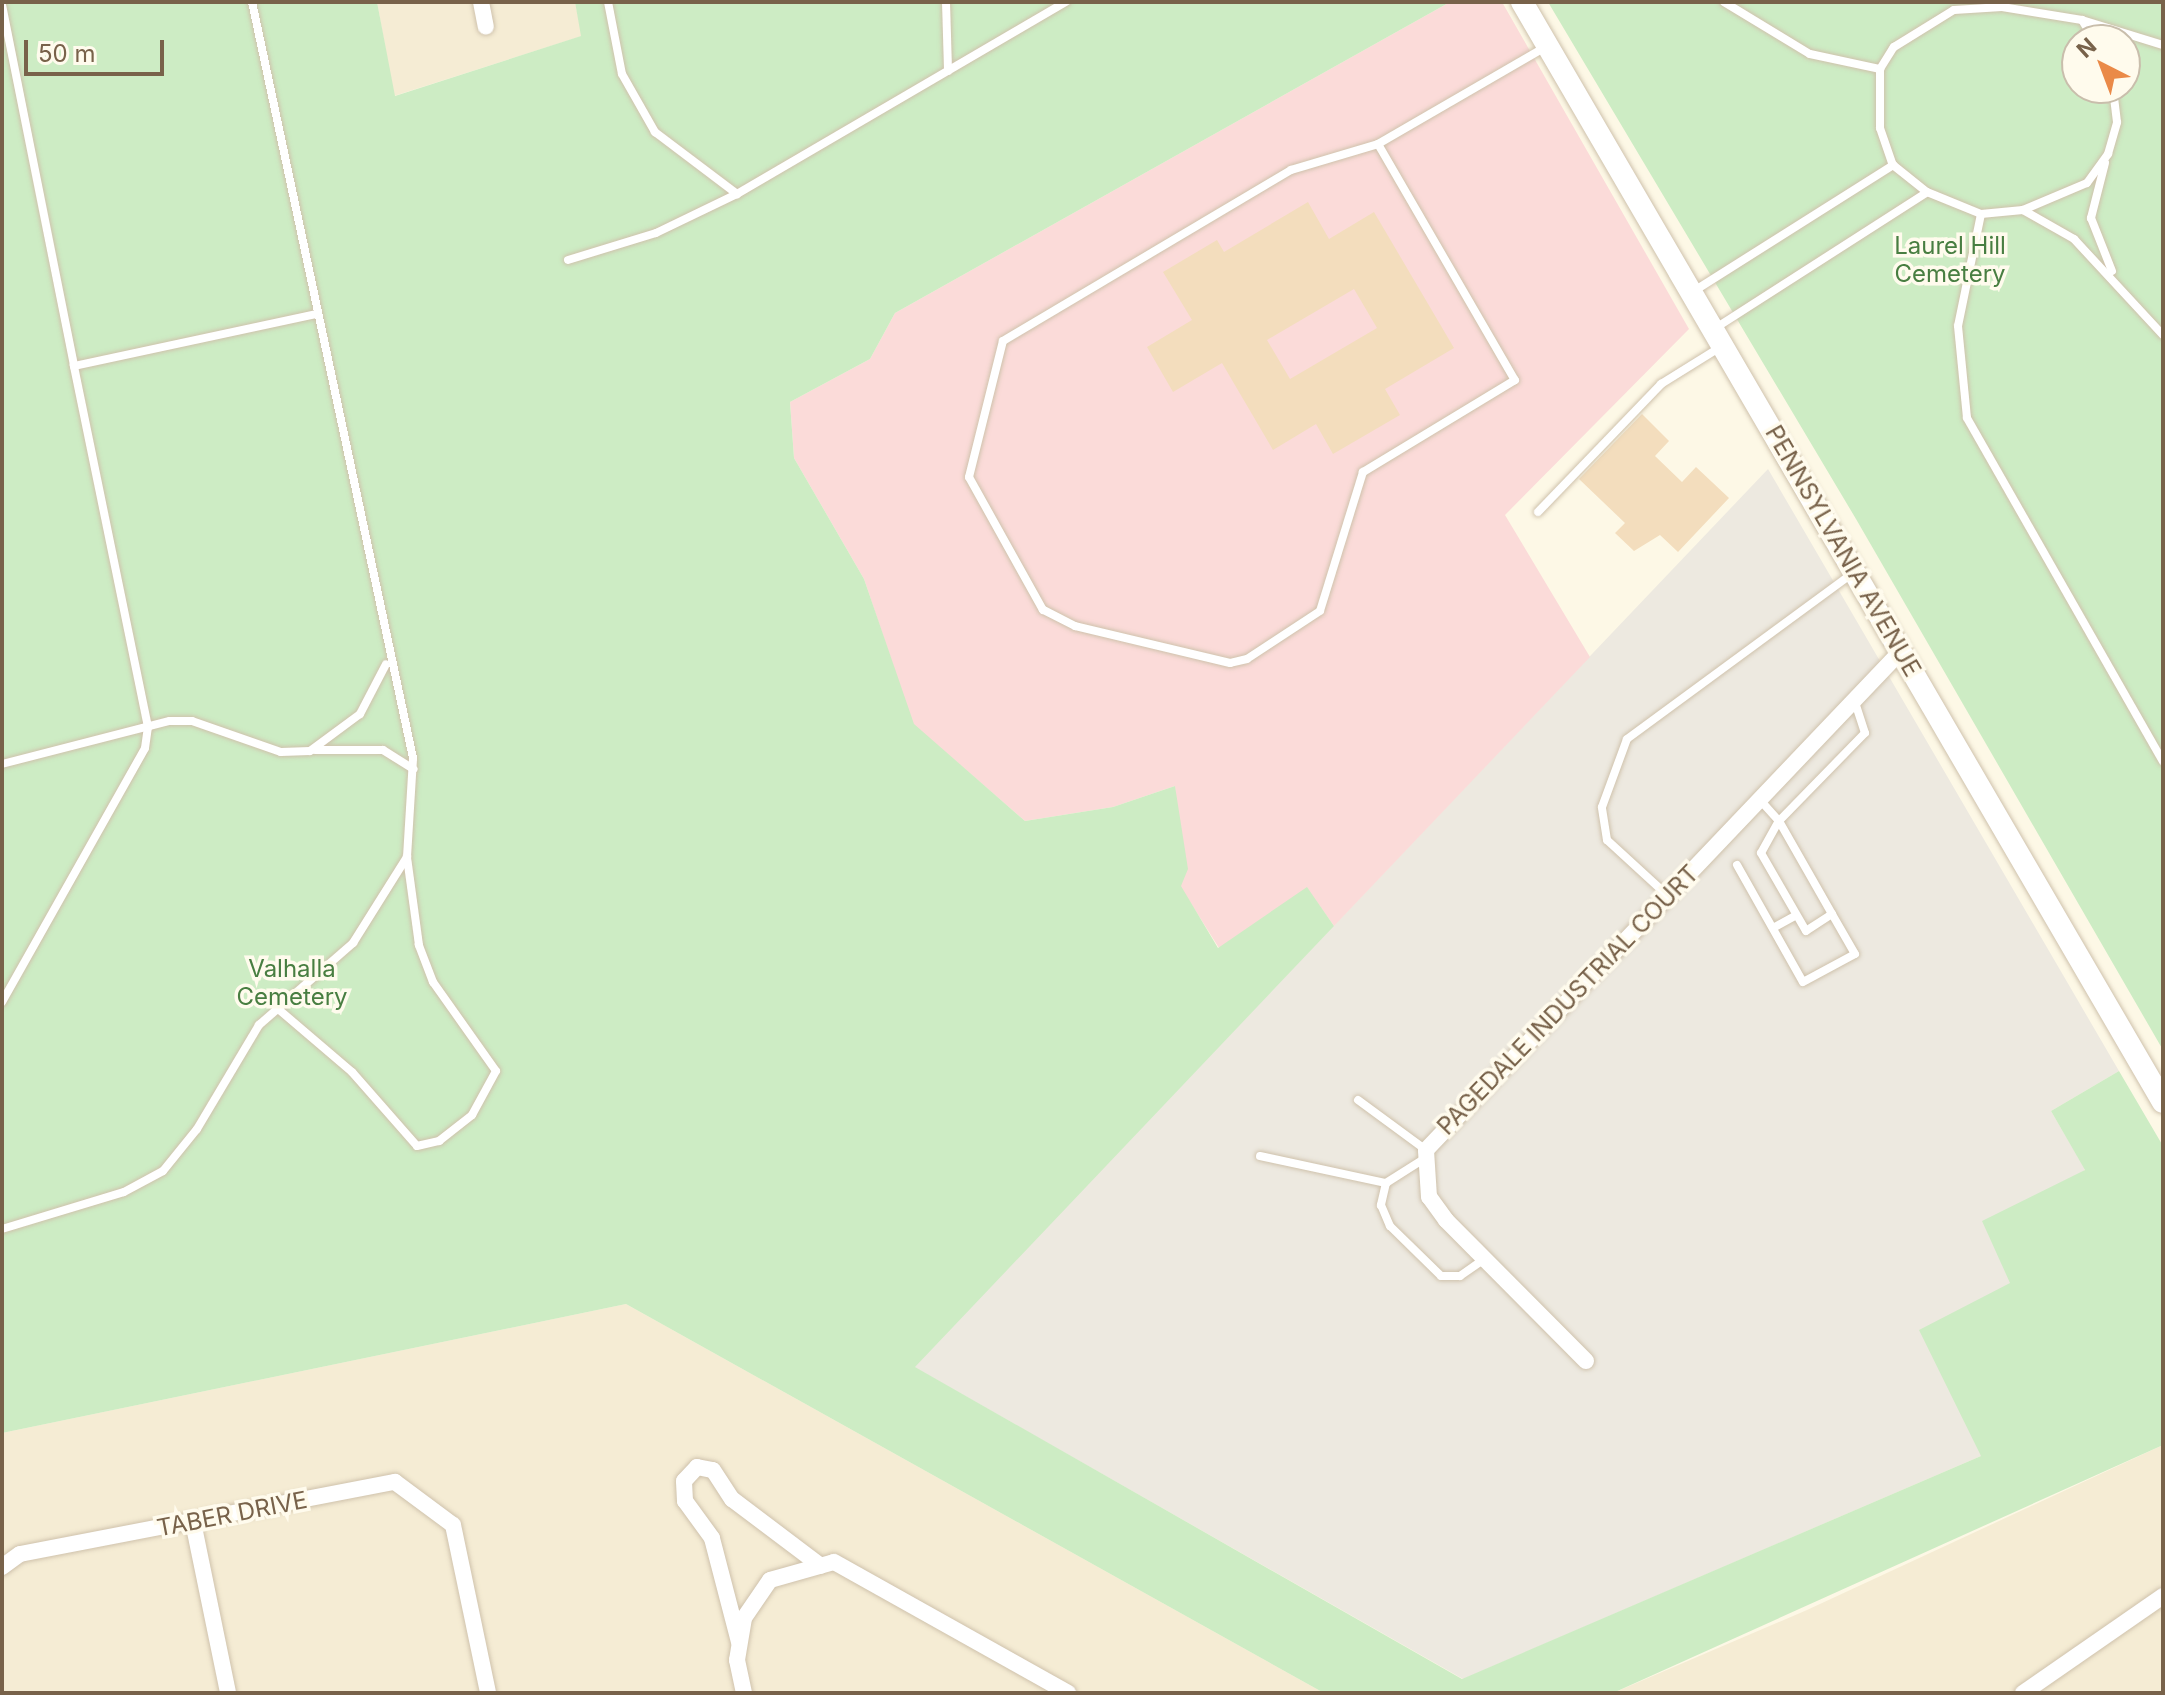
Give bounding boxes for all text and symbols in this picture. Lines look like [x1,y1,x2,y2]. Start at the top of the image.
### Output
scale bar [28,24,168,74]
north arrow [2061,24,2141,104]
text: N [2071,32,2101,63]
text: 50 m [38,39,96,68]
park label: Laurel Hill Cemetery [1894,232,2006,288]
street label: PENNSYLVANIA AVENUE [1759,420,1927,682]
street label: PAGEDALE INDUSTRIAL COURT [1431,859,1705,1141]
park label: Valhalla Cemetery [236,955,348,1011]
street label: TABER DRIVE [154,1485,310,1543]

